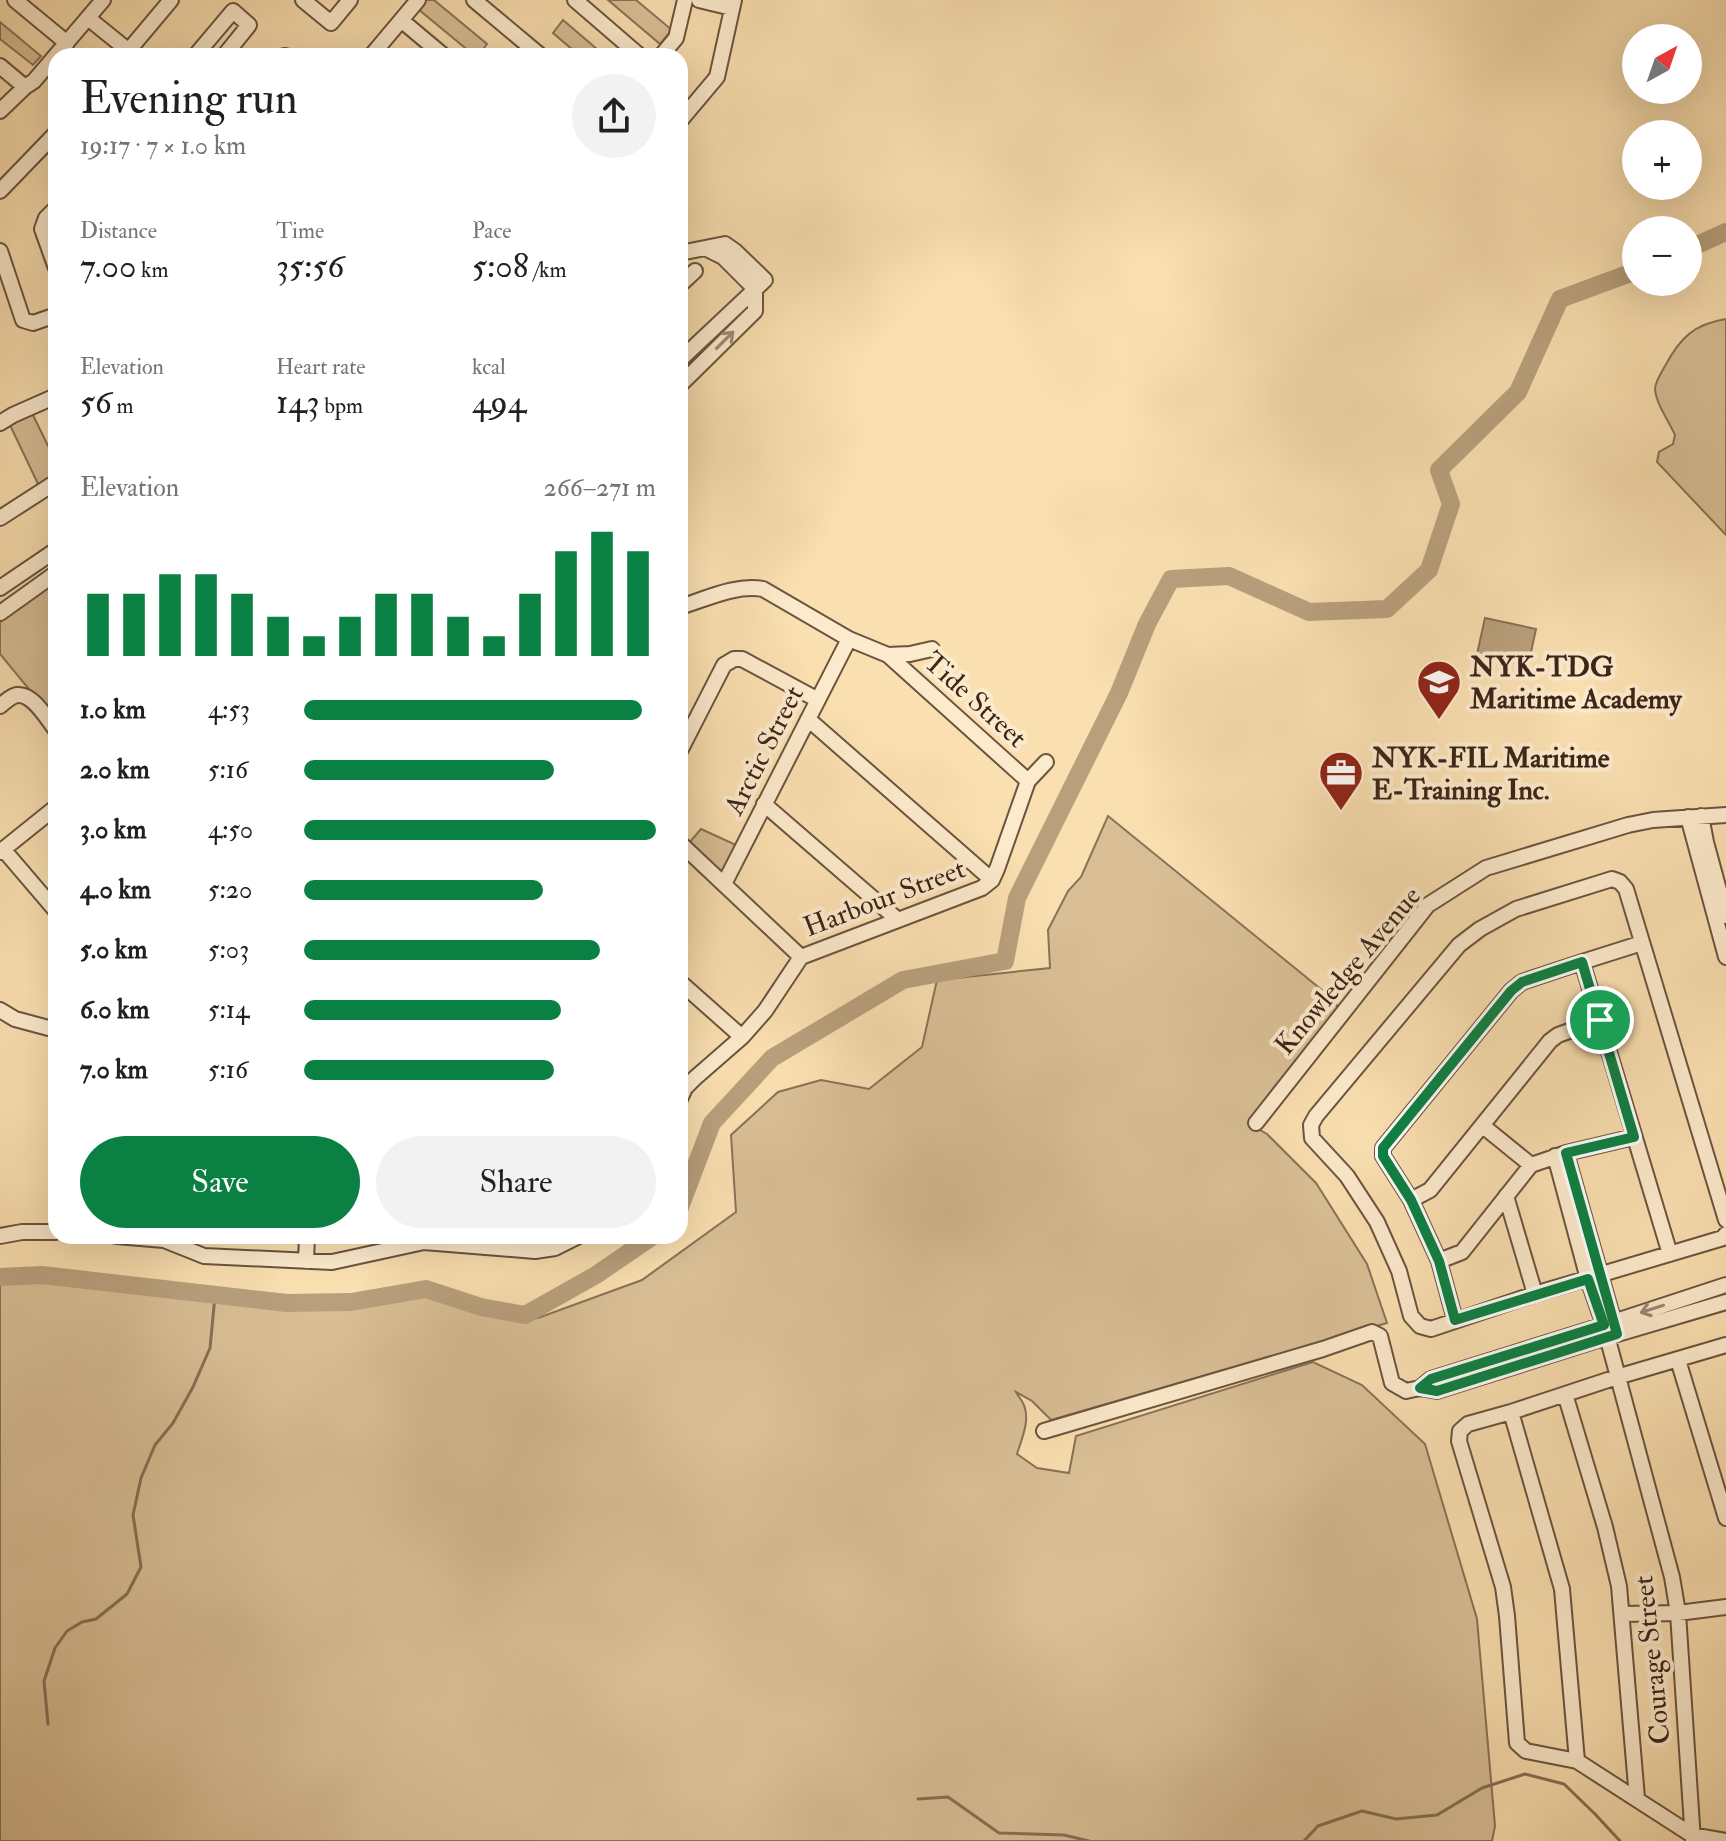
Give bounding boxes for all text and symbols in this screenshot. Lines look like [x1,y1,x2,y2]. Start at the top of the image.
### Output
north arrow [1622,24,1702,104]
map controls [1622,24,1702,296]
text: Evening run [80,72,298,127]
button: share [572,74,656,158]
button: + [1622,120,1702,200]
text: 19:17 · 7 × 1.0 km [80,130,246,162]
button: − [1622,216,1702,296]
text: Distance [80,217,157,245]
text: Time [276,217,324,245]
text: Pace [472,217,511,245]
text: 7.00 [80,245,136,288]
text: 35:56 [276,245,344,288]
text: 5:08 [472,245,529,288]
text: km [136,256,169,284]
text: /km [529,256,567,284]
one-way arrow [715,331,734,350]
text: Elevation [80,353,164,381]
text: Heart rate [276,353,366,381]
text: kcal [472,353,506,381]
text: 56 [80,381,112,424]
text: 143 [276,381,320,424]
text: 494 [472,381,526,424]
text: m [112,392,134,420]
text: bpm [320,392,363,420]
text: Elevation [80,472,179,504]
text: 266–271 m [544,472,656,504]
street label: Tide Street [916,645,1034,755]
place label: NYK-TDG Maritime Academy [1469,650,1683,717]
school or university icon: NYK-TDG Maritime Academy [1415,658,1463,721]
street label: Arctic Street [716,680,812,822]
text: 1.0 km [80,694,146,726]
text: 4:53 [208,694,250,726]
place label: NYK-FIL Maritime E-Training Inc. [1371,741,1610,808]
office icon: NYK-FIL Maritime E-Training Inc. [1317,749,1365,812]
text: 2.0 km [80,754,150,786]
text: 5:16 [208,754,248,786]
text: 3.0 km [80,814,146,846]
text: 4:50 [208,814,253,846]
street label: Harbour Street [799,852,970,945]
text: 4.0 km [80,874,151,906]
text: 5:20 [208,874,252,906]
street label: Knowledge Avenue [1267,879,1429,1062]
text: 5.0 km [80,934,147,966]
text: 5:03 [208,934,249,966]
pin [1566,986,1634,1054]
text: 6.0 km [80,994,150,1026]
text: 5:14 [208,994,249,1026]
icon: arrive [1578,998,1622,1042]
text: 7.0 km [80,1054,148,1086]
text: 5:16 [208,1054,248,1086]
button: Save [80,1136,360,1228]
button: Share [376,1136,656,1228]
one-way arrow [1640,1303,1665,1318]
street label: Courage Street [1626,1574,1679,1746]

